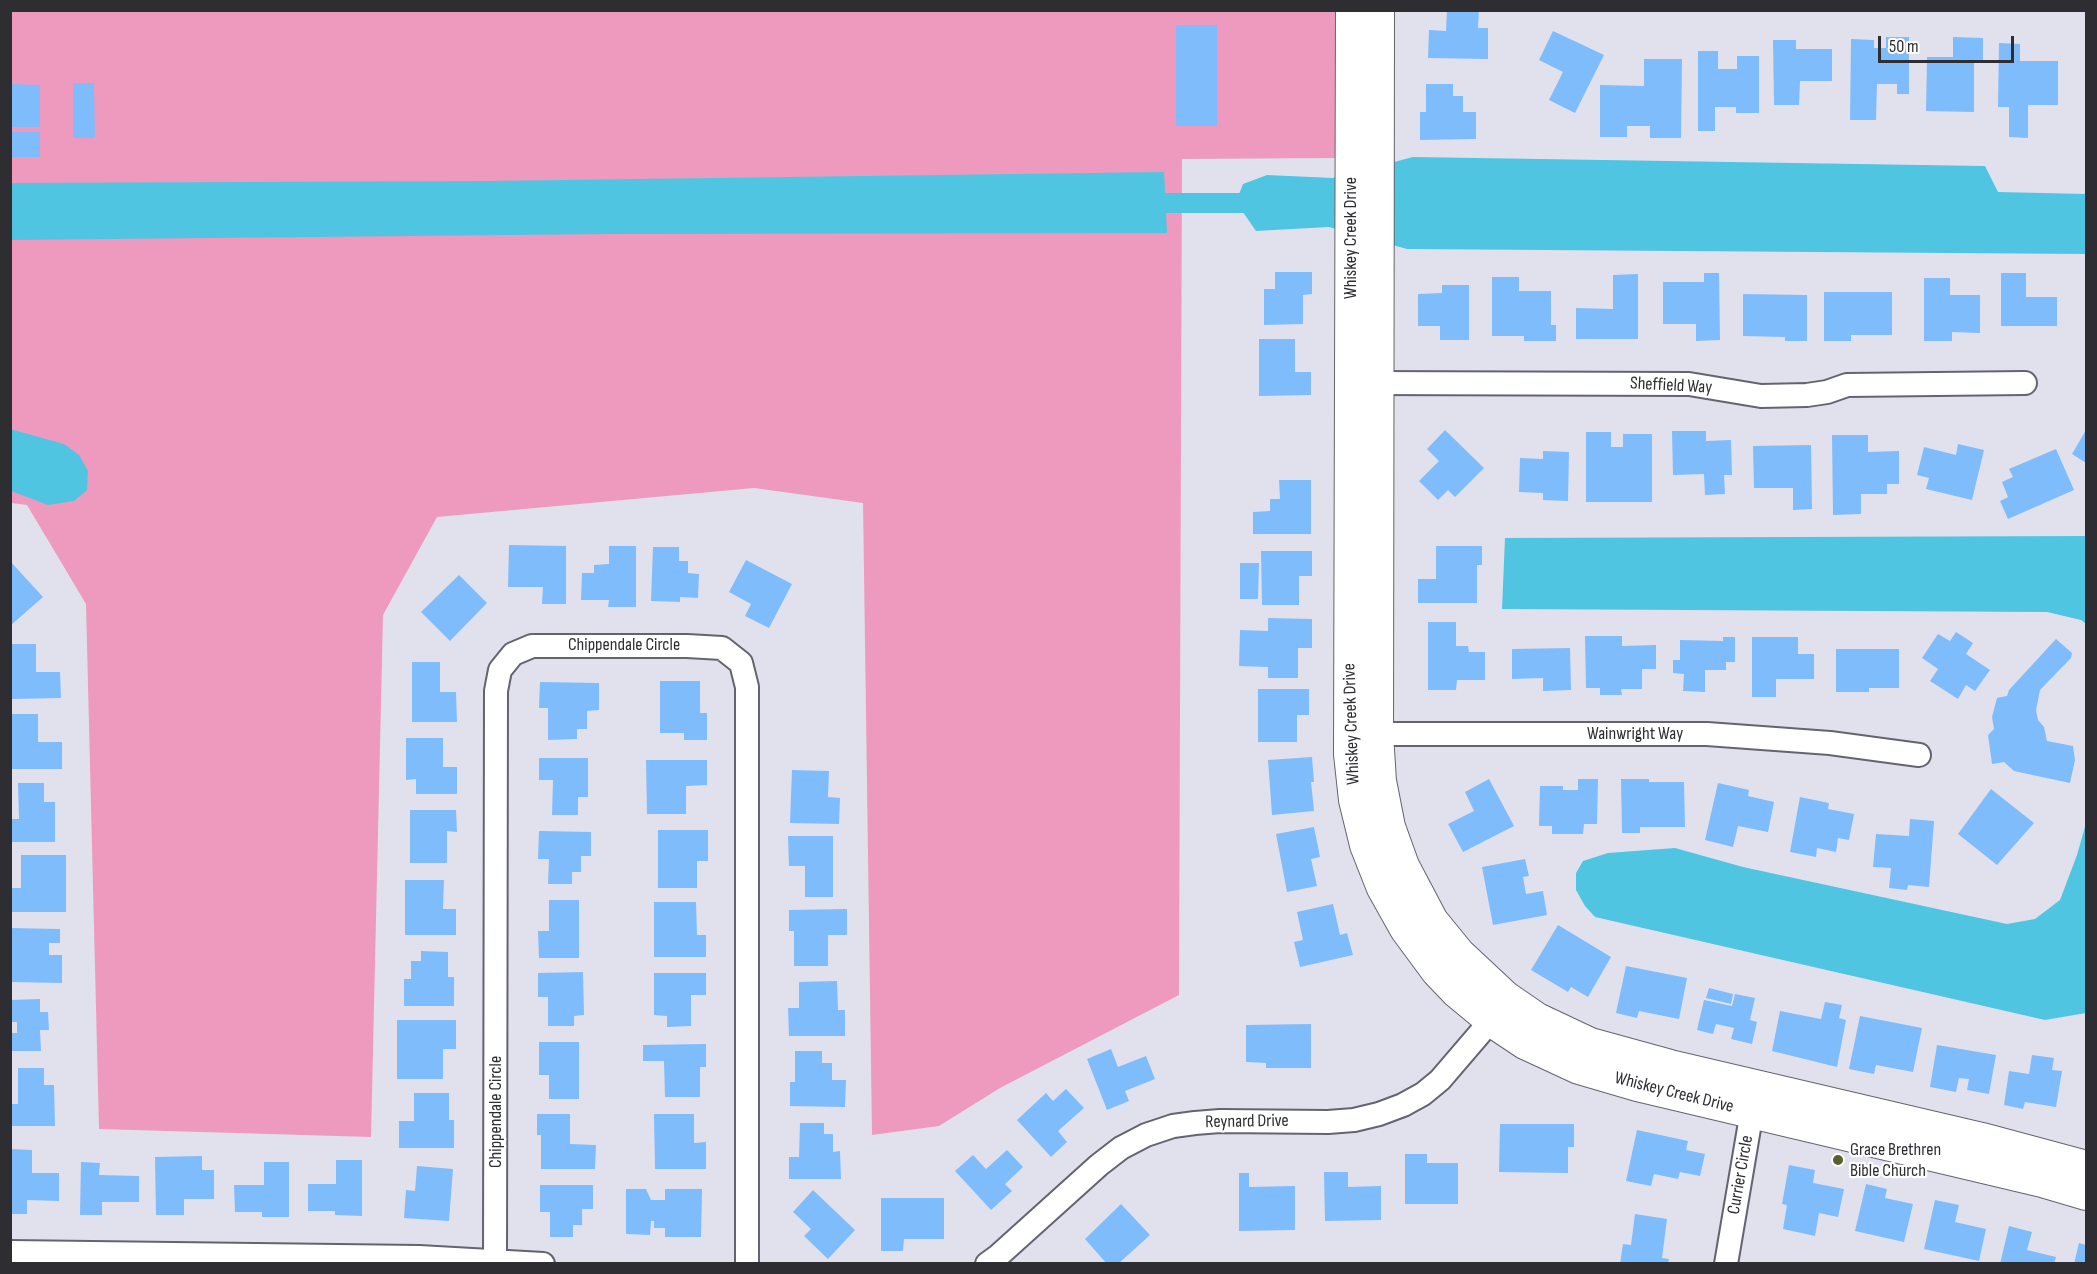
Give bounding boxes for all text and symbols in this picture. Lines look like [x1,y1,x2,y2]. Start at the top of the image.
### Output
scale bar [1881,24,2018,62]
text: 50 m [1889,36,1919,57]
street label: Whiskey Creek Drive [1340,177,1362,299]
street label: Sheffield Way [1629,373,1713,399]
street label: Chippendale Circle [568,634,680,656]
street label: Whiskey Creek Drive [1339,663,1365,785]
street label: Wainwright Way [1587,723,1683,745]
street label: Chippendale Circle [485,1056,507,1168]
street label: Whiskey Creek Drive [1612,1068,1736,1118]
street label: Reynard Drive [1205,1110,1289,1134]
street label: Currier Circle [1723,1134,1759,1216]
place label: Grace Brethren Bible Church [1850,1139,1941,1182]
marker: Grace Brethren Bible Church [1831,1153,1845,1167]

